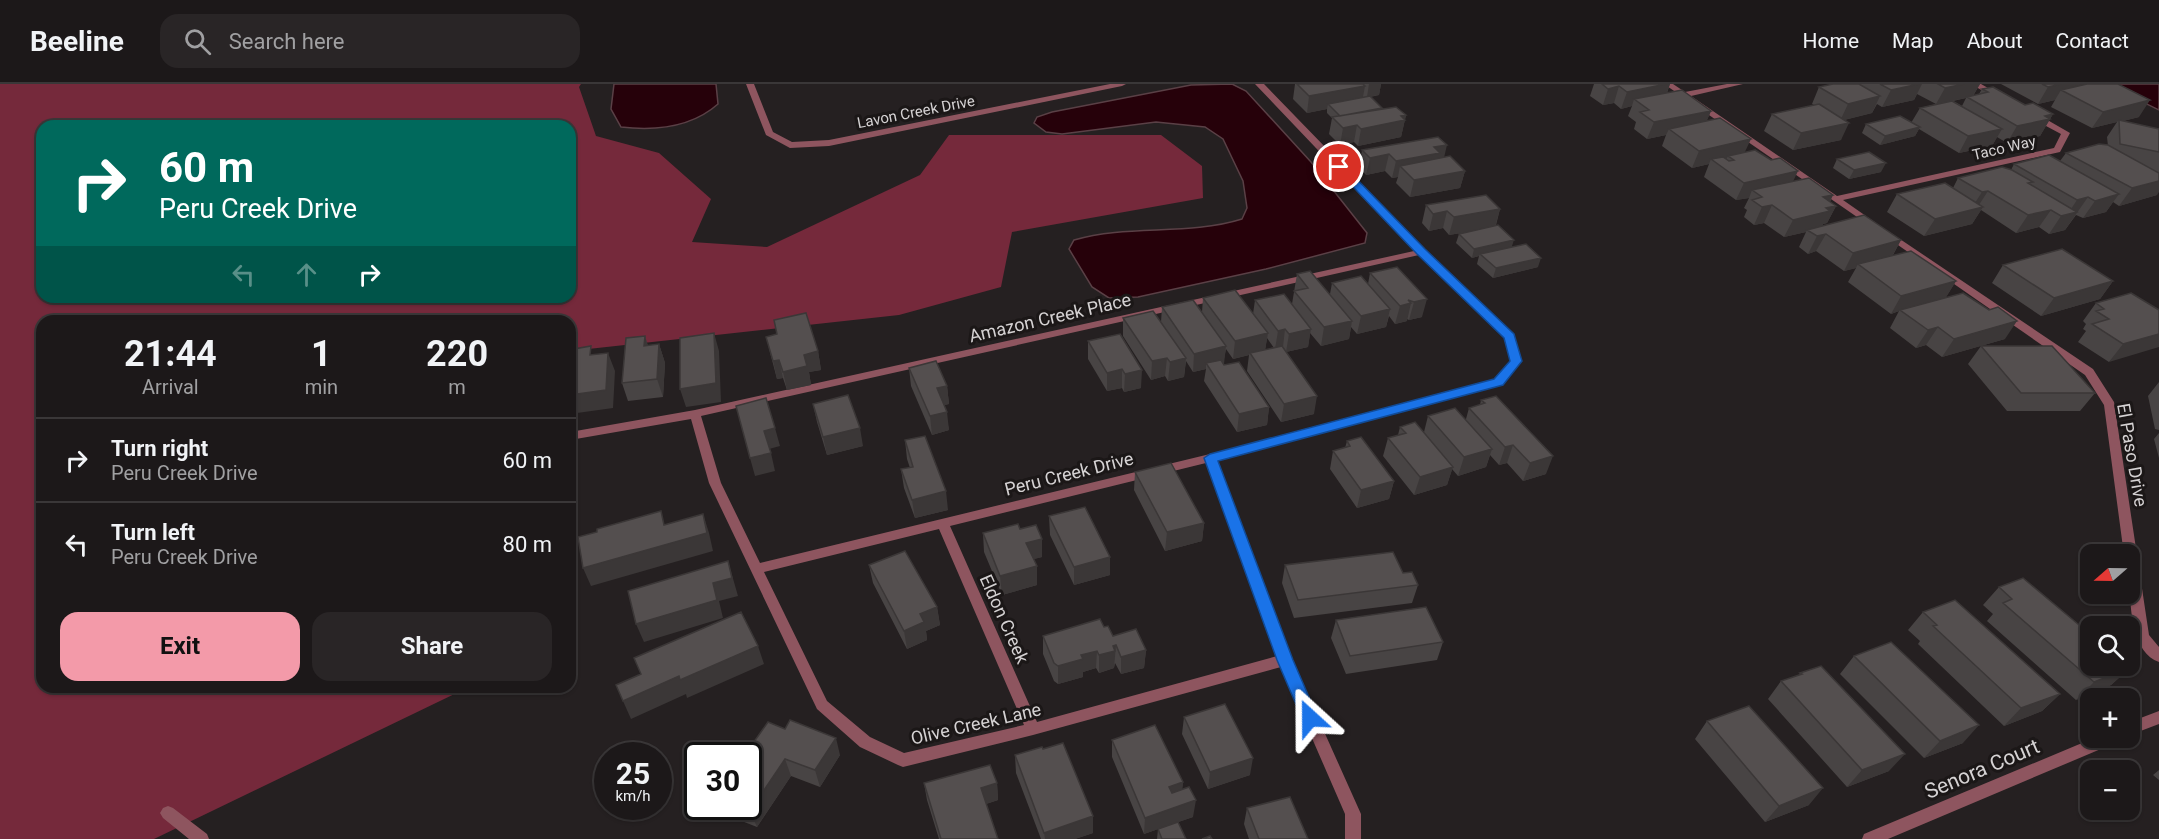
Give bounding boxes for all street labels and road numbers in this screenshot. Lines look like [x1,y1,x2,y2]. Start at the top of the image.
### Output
street label: Lavon Creek Drive [856,92,976,132]
street label: Taco Way [1970,132,2038,164]
street label: Amazon Creek Place [967,289,1133,346]
street label: El Paso Drive [2113,402,2152,508]
street label: Peru Creek Drive [1002,447,1135,500]
street label: Eldon Creek [975,571,1034,667]
street label: Olive Creek Lane [909,698,1043,749]
street label: Senora Court [1921,734,2043,804]

